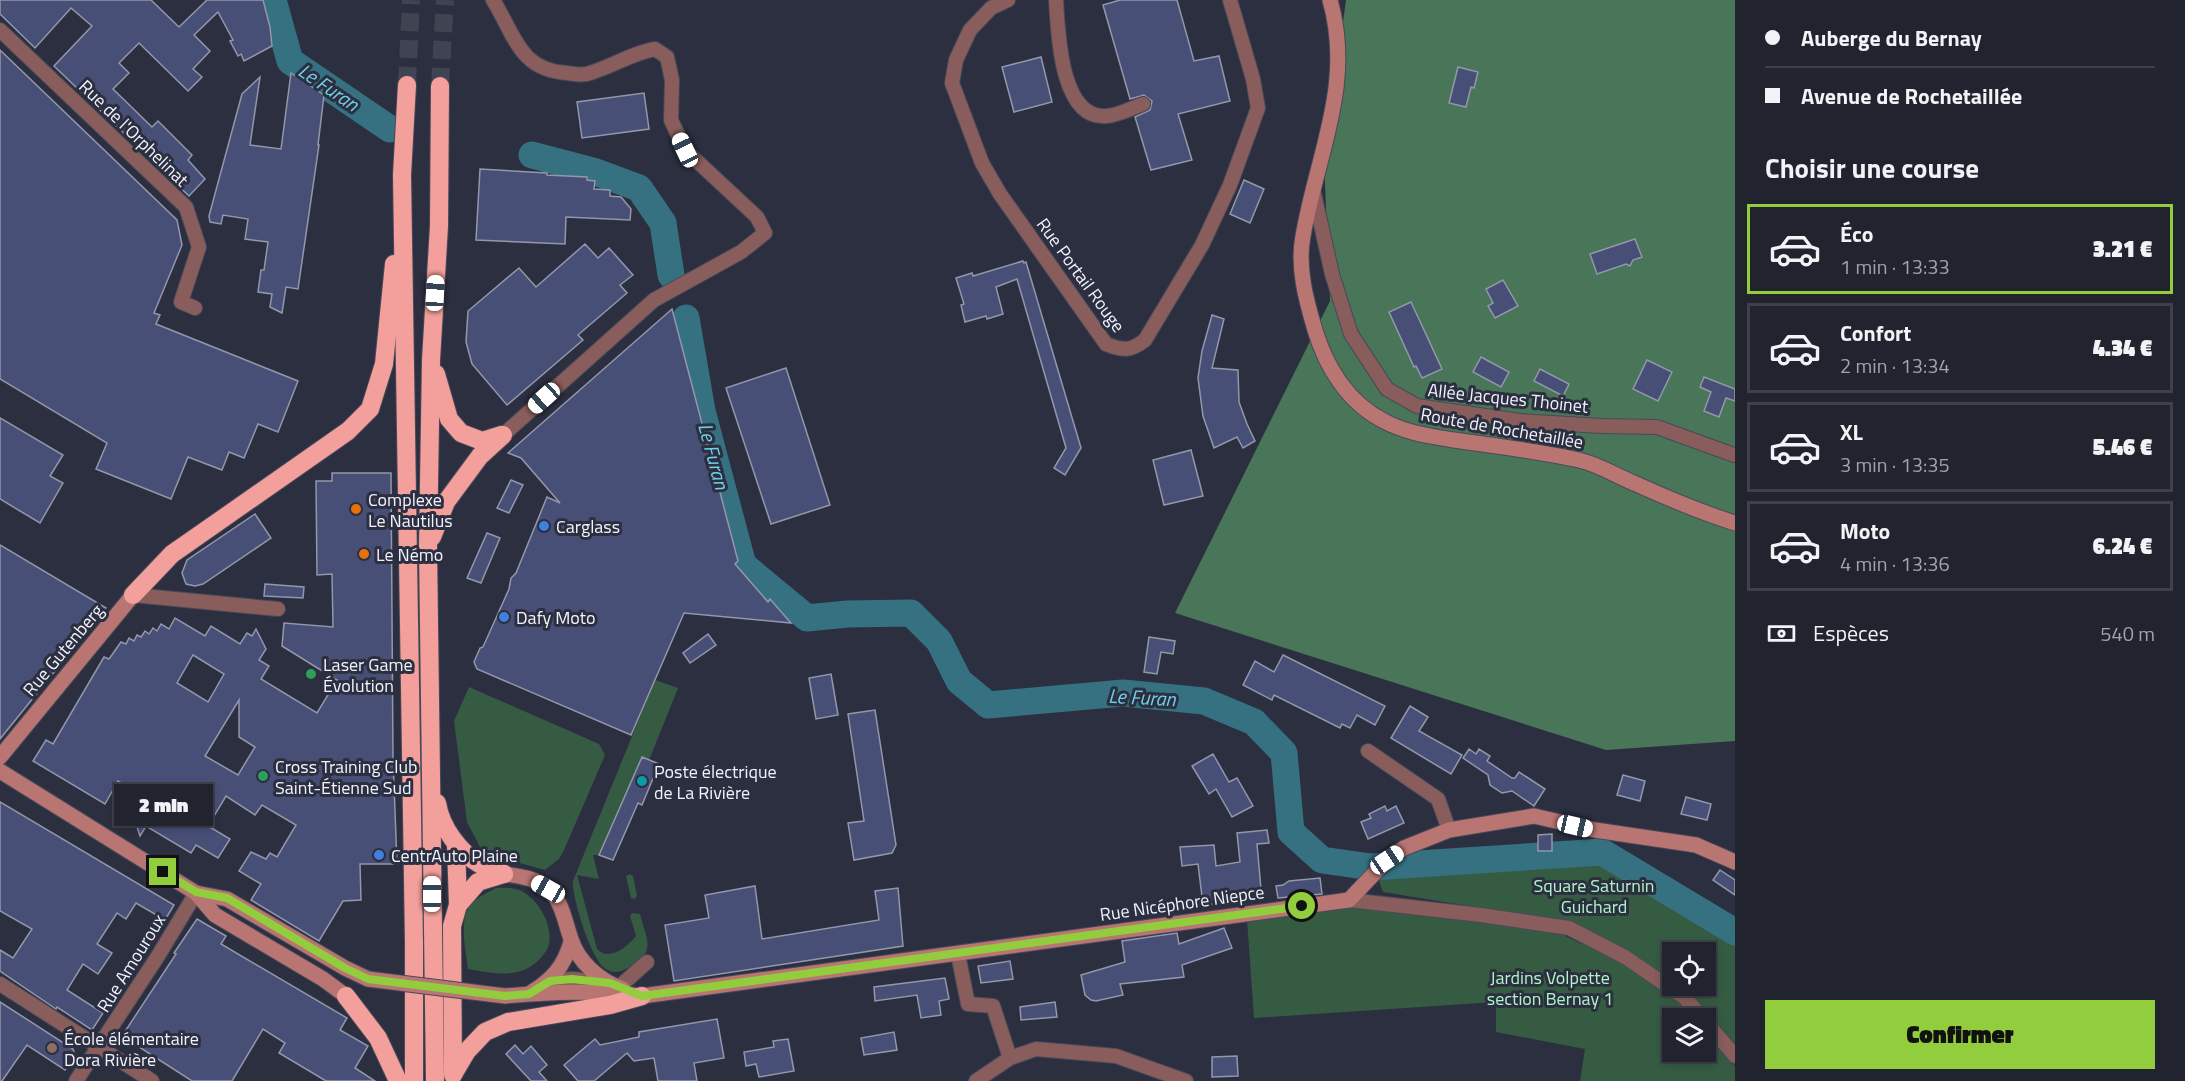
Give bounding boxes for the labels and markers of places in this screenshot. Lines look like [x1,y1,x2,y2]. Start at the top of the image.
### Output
place label: Complexe Le Nautilus [368,486,453,534]
marker: Complexe Le Nautilus [349,502,363,516]
place label: Carglass [556,513,620,540]
marker: Carglass [537,519,551,533]
place label: Le Némo [376,541,443,568]
marker: Le Némo [357,547,371,561]
place label: Dafy Moto [516,604,596,631]
marker: Dafy Moto [497,610,511,624]
place label: Laser Game Évolution [323,651,413,699]
marker: Laser Game Évolution [304,667,318,681]
place label: Cross Training Club Saint-Étienne Sud [275,753,418,801]
place label: Poste électrique de La Rivière [654,758,777,806]
marker: Cross Training Club Saint-Étienne Sud [256,769,270,783]
marker: Poste électrique de La Rivière [635,774,649,788]
place label: CentrAuto Plaine [391,842,518,869]
marker: CentrAuto Plaine [372,848,386,862]
place label: École élémentaire Dora Rivière [64,1025,199,1073]
marker: École élémentaire Dora Rivière [45,1041,59,1055]

